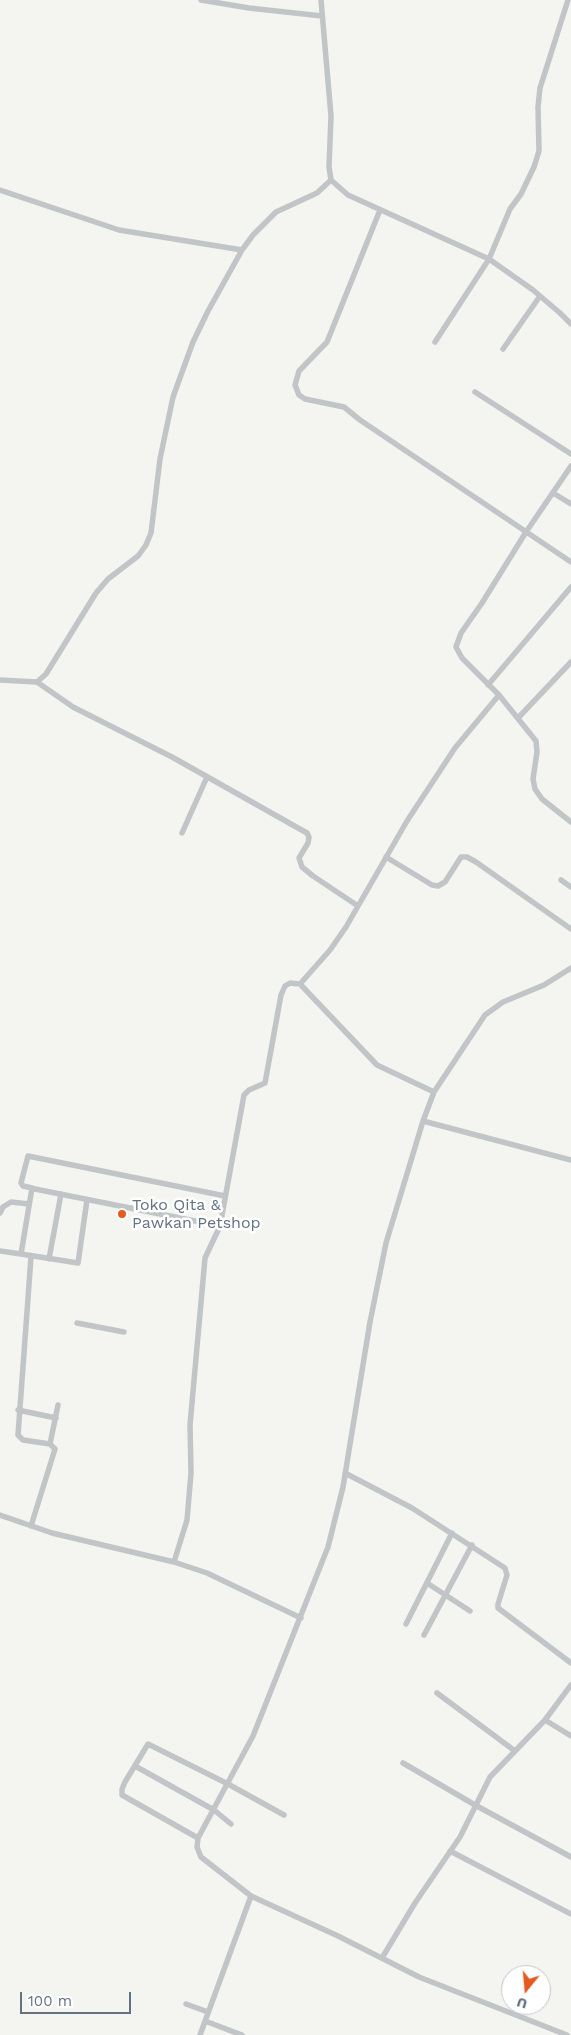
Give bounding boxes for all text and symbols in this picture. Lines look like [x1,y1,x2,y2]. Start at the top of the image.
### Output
place label: Toko Qita & Pawkan Petshop [132,1195,261,1233]
marker: Toko Qita & Pawkan Petshop [116,1208,128,1220]
north arrow [501,1965,551,2015]
scale bar [22,1982,134,2014]
text: 100 m [28,1992,72,2010]
text: U [515,1994,529,2012]

